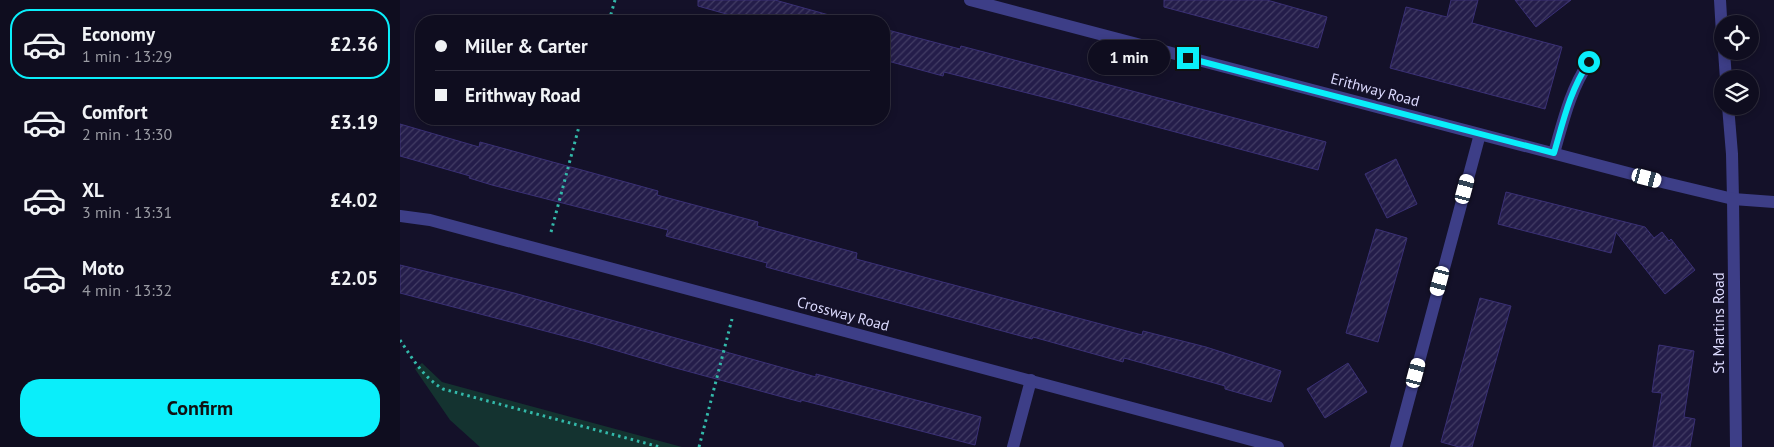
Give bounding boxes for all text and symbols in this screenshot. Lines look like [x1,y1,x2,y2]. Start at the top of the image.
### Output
map controls [1714,15,1759,115]
button: locate [1714,15,1759,60]
icon: car [22,22,67,67]
text: Economy [82,22,155,46]
text: £2.36 [330,32,378,56]
text: Miller & Carter [465,34,588,58]
callout: 1 min [1088,40,1170,76]
text: 1 min · 13:29 [82,46,172,66]
text: 1 min [1109,47,1149,67]
route end [1177,47,1199,69]
route start [1578,51,1600,73]
street label: Erithway Road [1329,69,1422,110]
button: layers [1714,70,1759,115]
text: Erithway Road [465,83,580,107]
icon: car [22,100,67,145]
text: Comfort [82,100,148,124]
text: £3.19 [330,110,378,134]
text: 2 min · 13:30 [82,124,172,144]
car [1630,167,1663,189]
car [1453,173,1476,205]
icon: car [22,178,67,223]
text: XL [82,178,104,202]
text: £4.02 [330,188,378,212]
text: 3 min · 13:31 [82,202,172,222]
icon: car [22,256,67,301]
text: Moto [82,256,124,280]
car [1428,265,1451,297]
text: £2.05 [330,266,378,290]
street label: St Martins Road [1709,272,1728,374]
text: 4 min · 13:32 [82,280,172,300]
street label: Crossway Road [795,292,891,335]
car [1404,357,1427,389]
button: Confirm [20,379,380,437]

